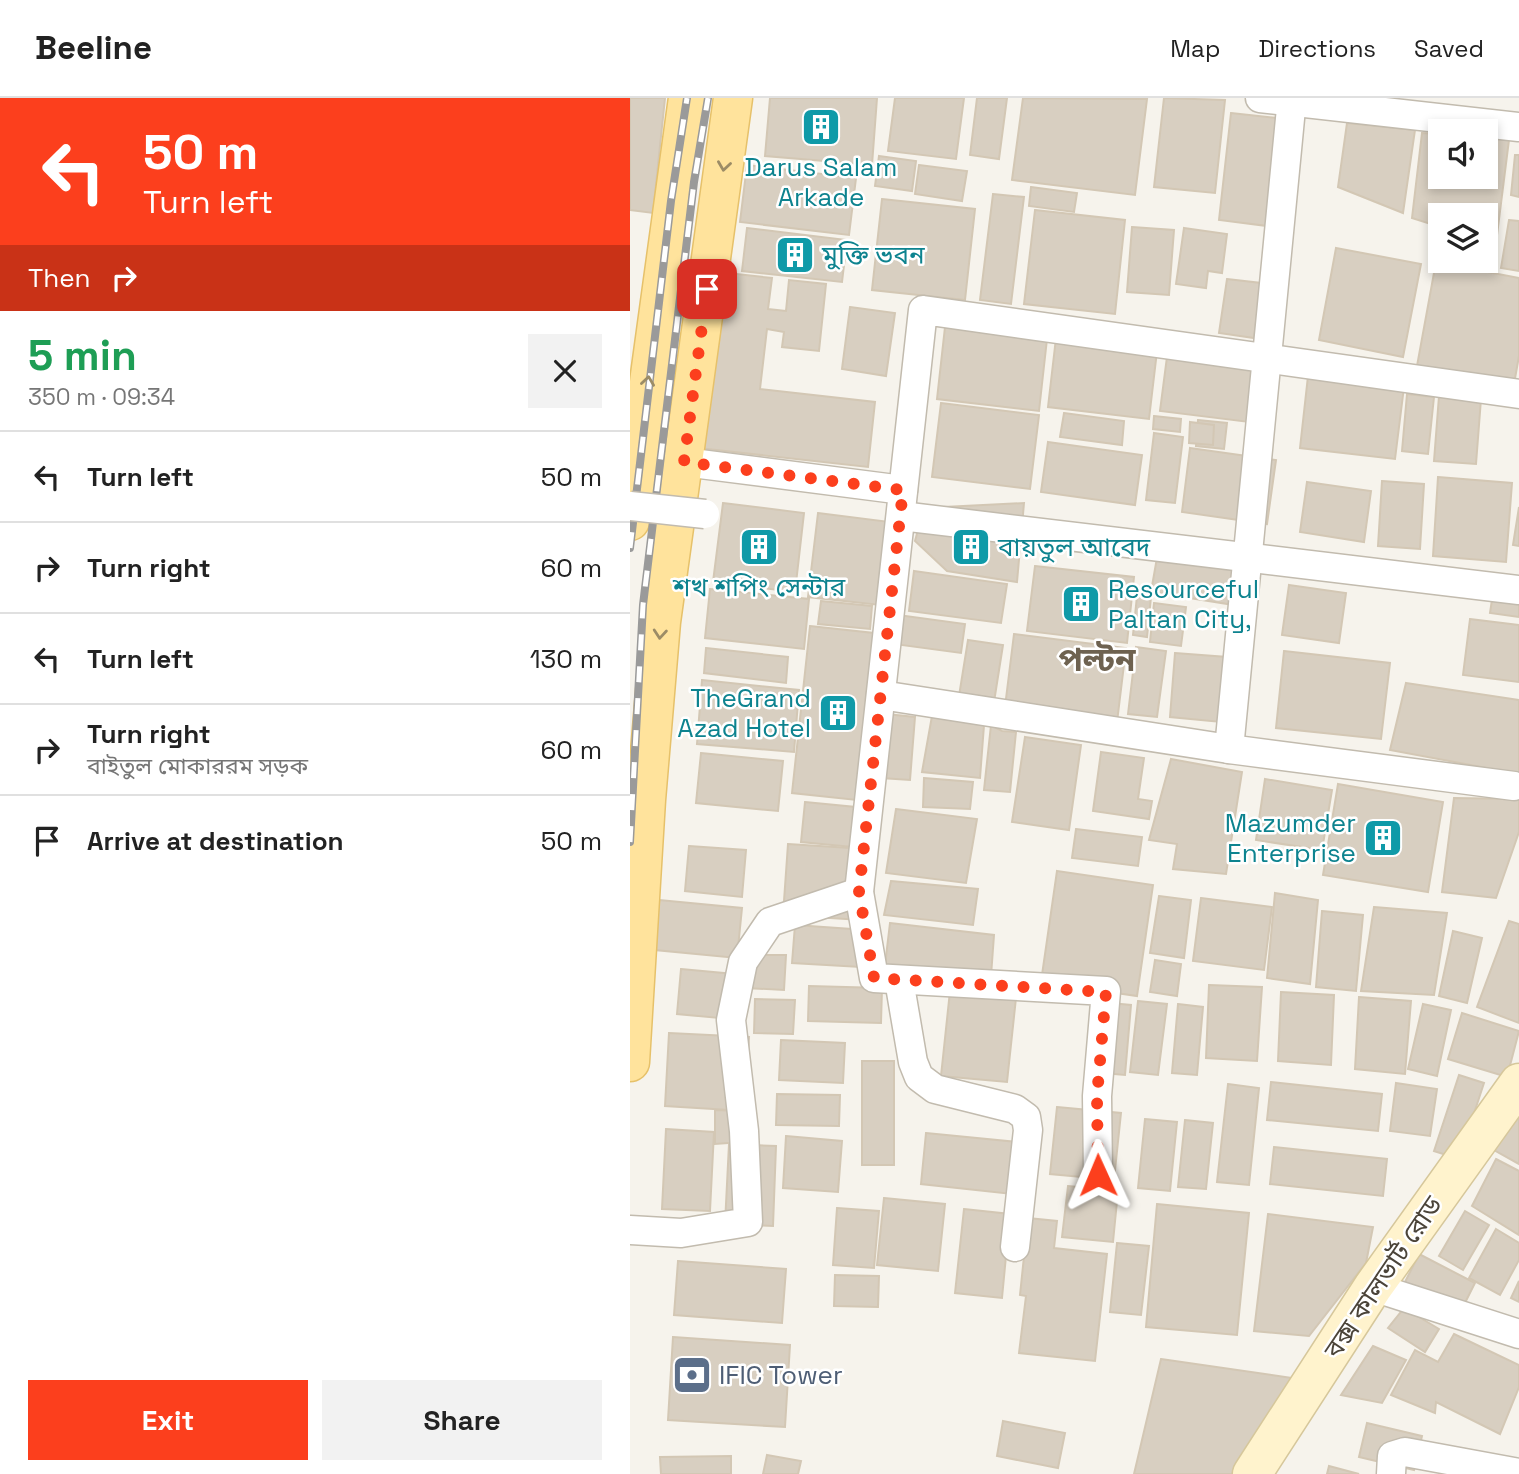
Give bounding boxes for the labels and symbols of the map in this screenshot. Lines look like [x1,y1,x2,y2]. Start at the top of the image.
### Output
building icon: Darus Salam Arkade [800,106,842,148]
place label: Darus Salam Arkade [745,150,897,214]
one-way arrow [716,160,731,171]
building icon: মুক্তি ভবন [774,234,816,276]
place label: মুক্তি ভবন [821,238,925,272]
pin [677,259,737,319]
one-way arrow [641,375,656,387]
building icon: শখ শপিং সেন্টার [738,526,780,568]
building icon: বায়তুল আবেদ [950,526,992,568]
place label: বায়তুল আবেদ [997,530,1151,564]
place label: শখ শপিং সেন্টার [672,570,846,604]
place label: Resourceful Paltan City, [1108,572,1259,636]
building icon: Resourceful Paltan City, [1060,583,1102,625]
one-way arrow [653,629,668,640]
district label: পল্টন [1058,639,1136,681]
place label: TheGrand Azad Hotel [677,681,811,745]
building icon: TheGrand Azad Hotel [817,692,859,734]
place label: Mazumder Enterprise [1225,806,1356,870]
building icon: Mazumder Enterprise [1362,817,1404,859]
position arrow [1061,1138,1135,1212]
street label: বক্স কালভার্ট রোড [1316,1189,1450,1366]
bank icon: IFIC Tower [671,1354,713,1396]
place label: IFIC Tower [719,1358,843,1392]

